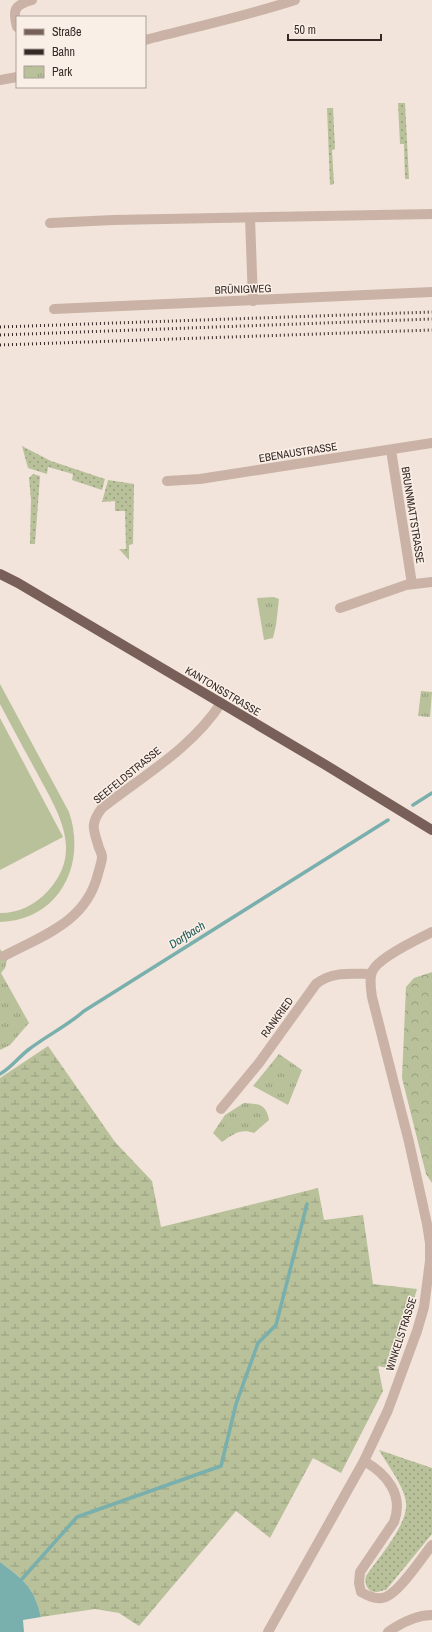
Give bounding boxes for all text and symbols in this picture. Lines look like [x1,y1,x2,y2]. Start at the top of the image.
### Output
legend [16,16,146,88]
scale bar [288,16,381,42]
text: 50 m [294,22,316,38]
text: Straße [52,24,82,40]
text: Bahn [52,44,75,60]
text: Park [52,64,72,80]
street label: BRÜNIGWEG [214,281,272,297]
street label: EBENAUSTRASSE [258,439,338,465]
street label: BRUNNMATTSTRASSE [398,465,428,565]
street label: KANTONSSTRASSE [183,663,263,719]
street label: SEEFELDSTRASSE [90,743,164,807]
water label: Dorfbach [166,918,208,952]
street label: RANKRIED [258,994,296,1040]
street label: WINKELSTRASSE [382,1295,420,1373]

